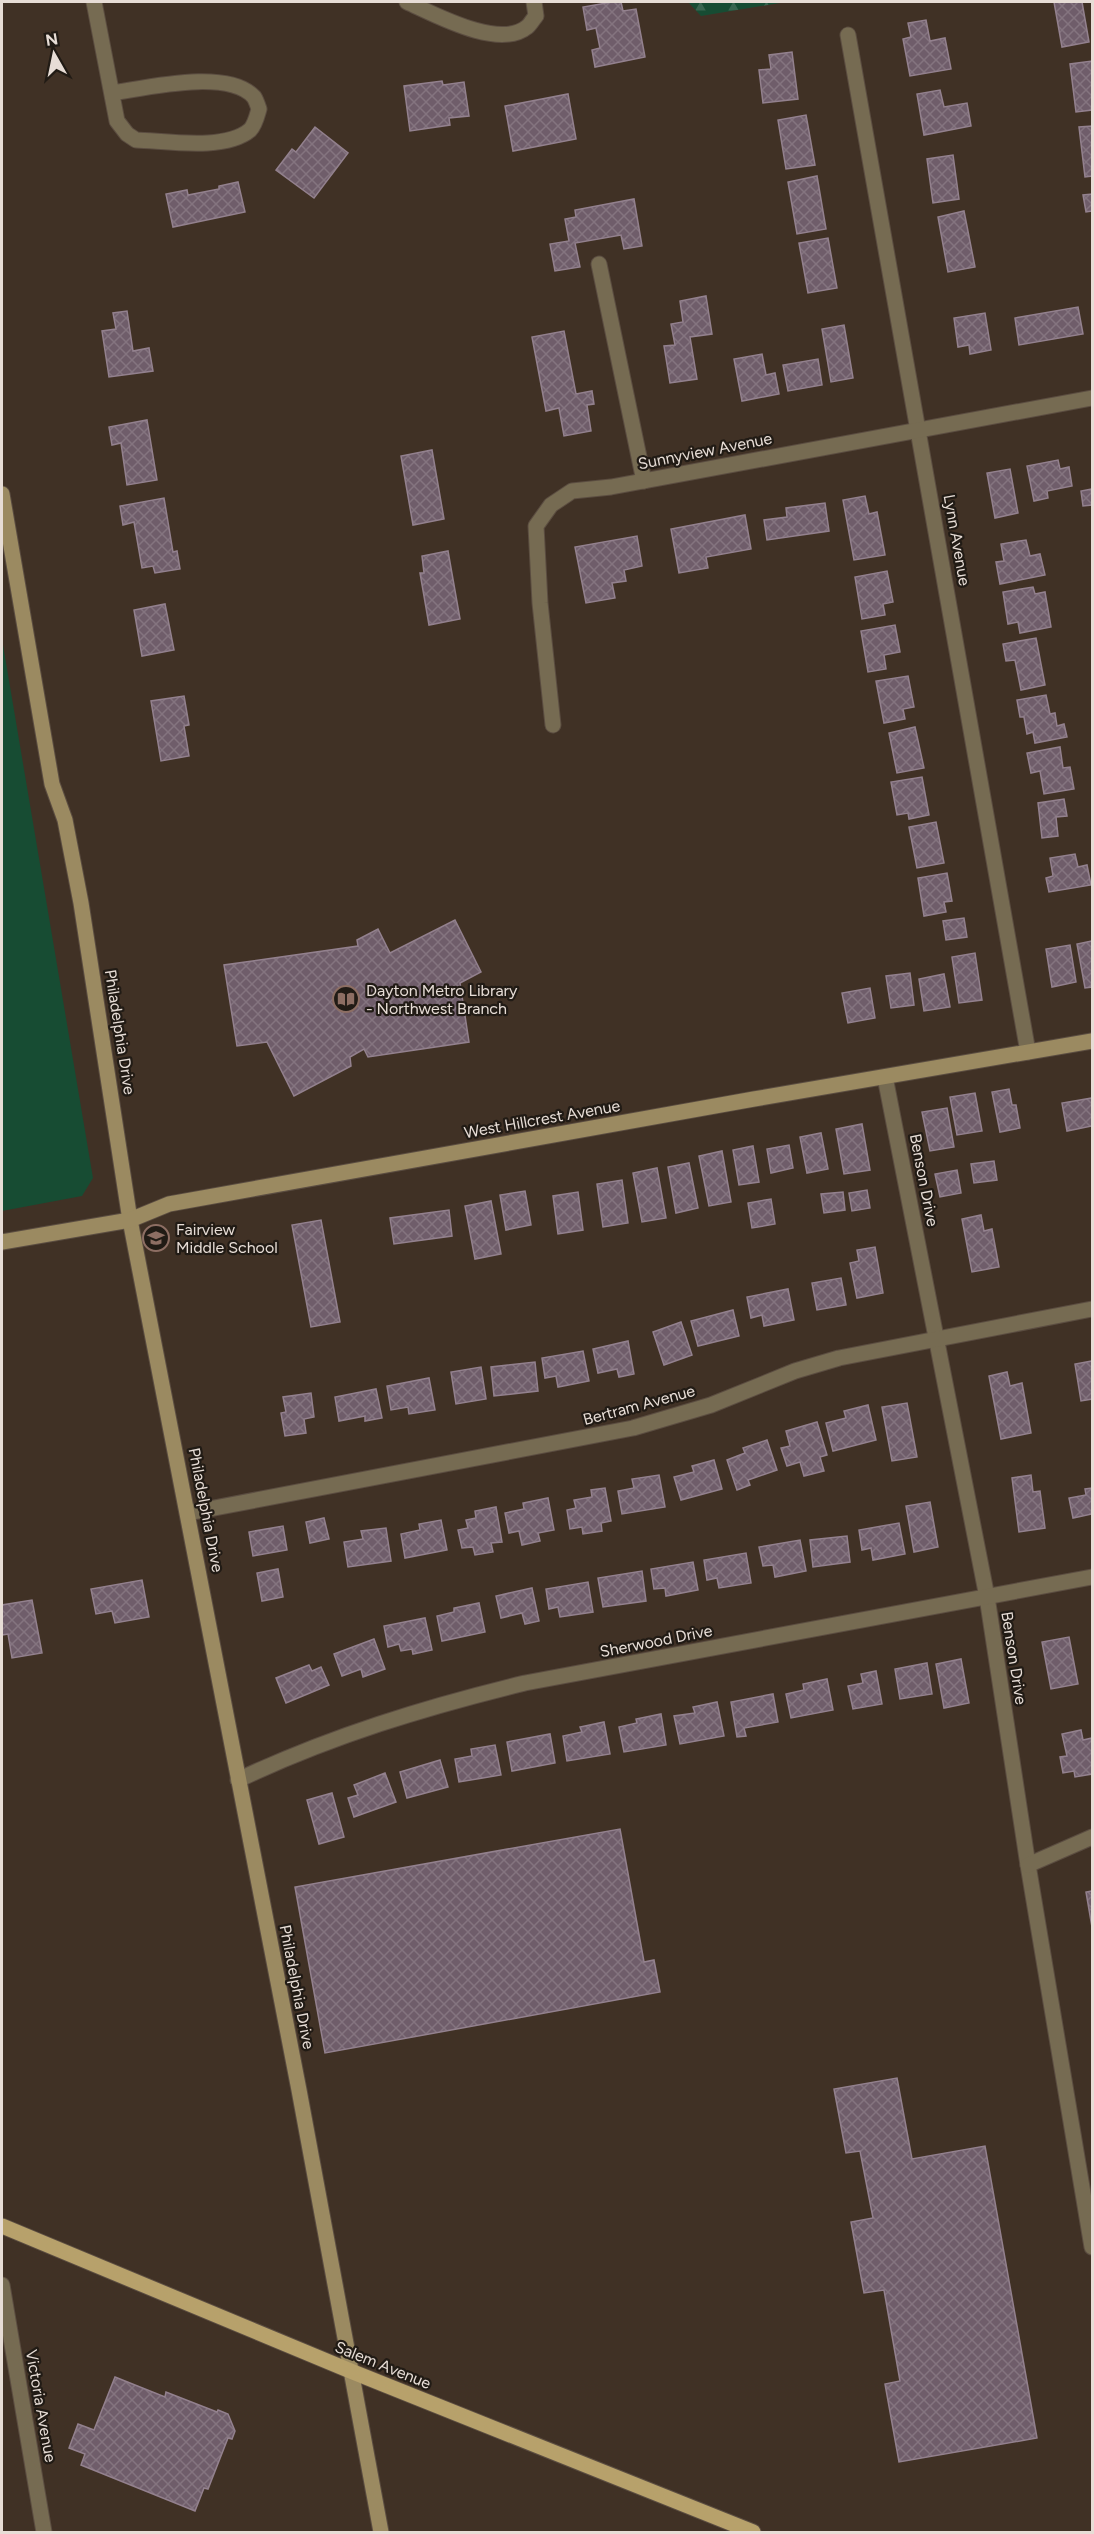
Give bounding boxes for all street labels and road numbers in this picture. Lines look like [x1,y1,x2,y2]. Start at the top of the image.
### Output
street label: Sunnyview Avenue [636,429,774,473]
street label: Lynn Avenue [940,493,974,587]
street label: Philadelphia Drive [101,968,139,1096]
street label: West Hillcrest Avenue [463,1096,622,1142]
street label: Benson Drive [906,1132,942,1228]
street label: Bertram Avenue [581,1381,697,1429]
street label: Philadelphia Drive [185,1446,227,1574]
street label: Benson Drive [997,1610,1031,1706]
street label: Sherwood Drive [598,1621,714,1661]
street label: Philadelphia Drive [276,1923,318,2051]
street label: Salem Avenue [332,2337,434,2393]
street label: Victoria Avenue [22,2348,60,2464]

